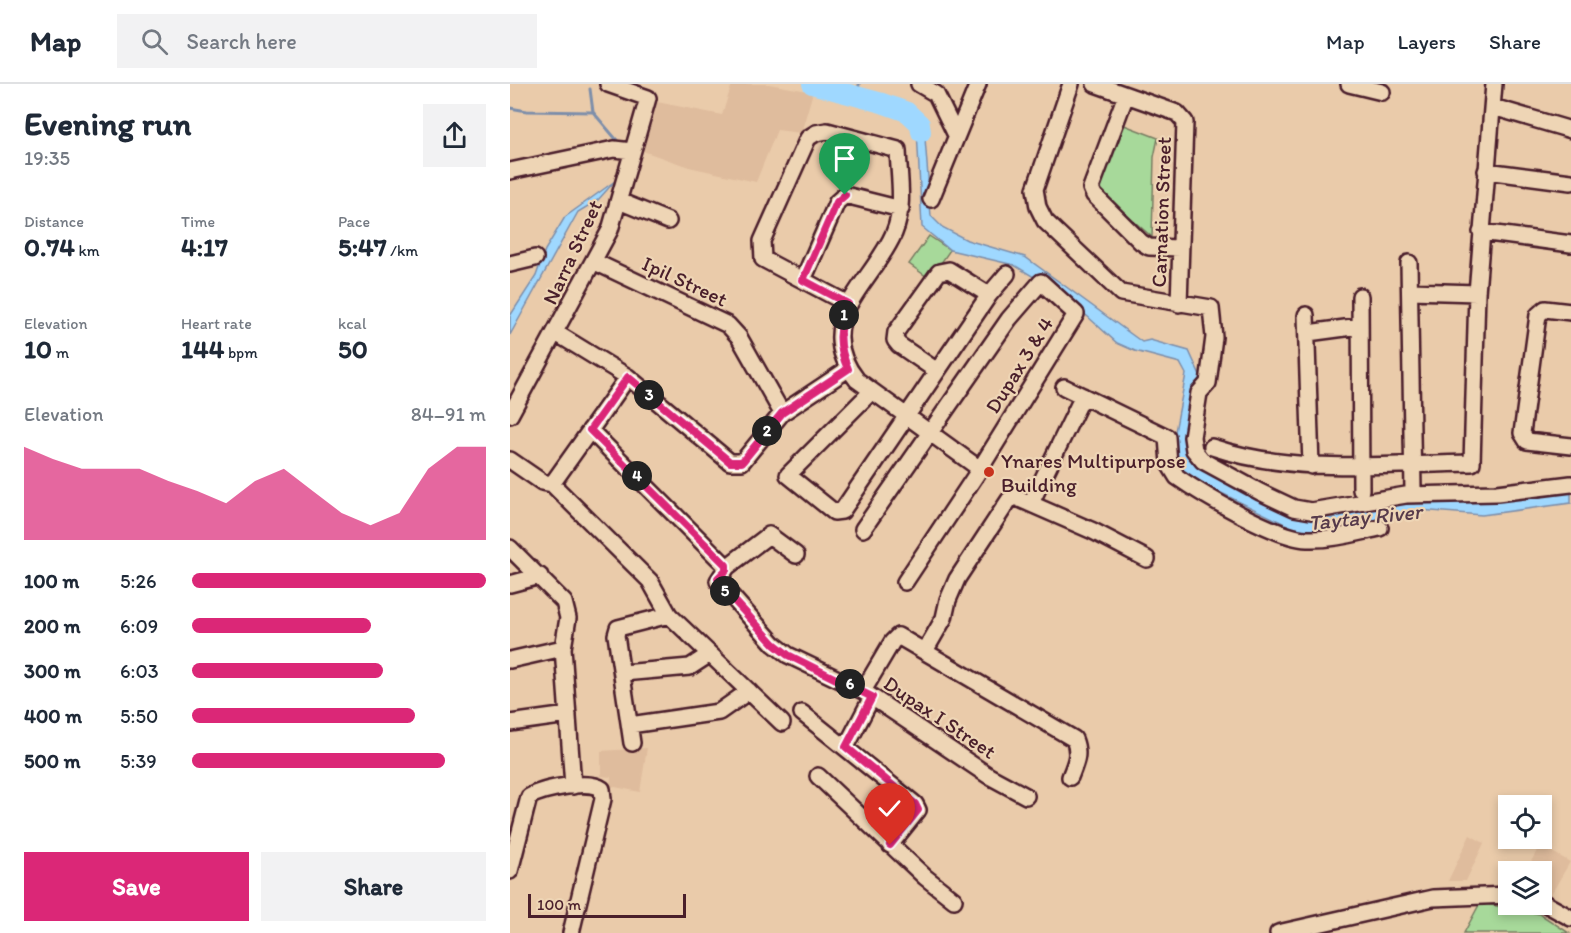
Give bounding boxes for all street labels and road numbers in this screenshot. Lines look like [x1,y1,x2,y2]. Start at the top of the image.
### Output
street label: Carnation Street [1146,136,1176,288]
street label: Narra Street [537,196,607,308]
street label: Ipil Street [638,250,732,312]
street label: Dupax 3 & 4 [980,312,1059,418]
street label: Dupax I Street [879,670,1001,764]

